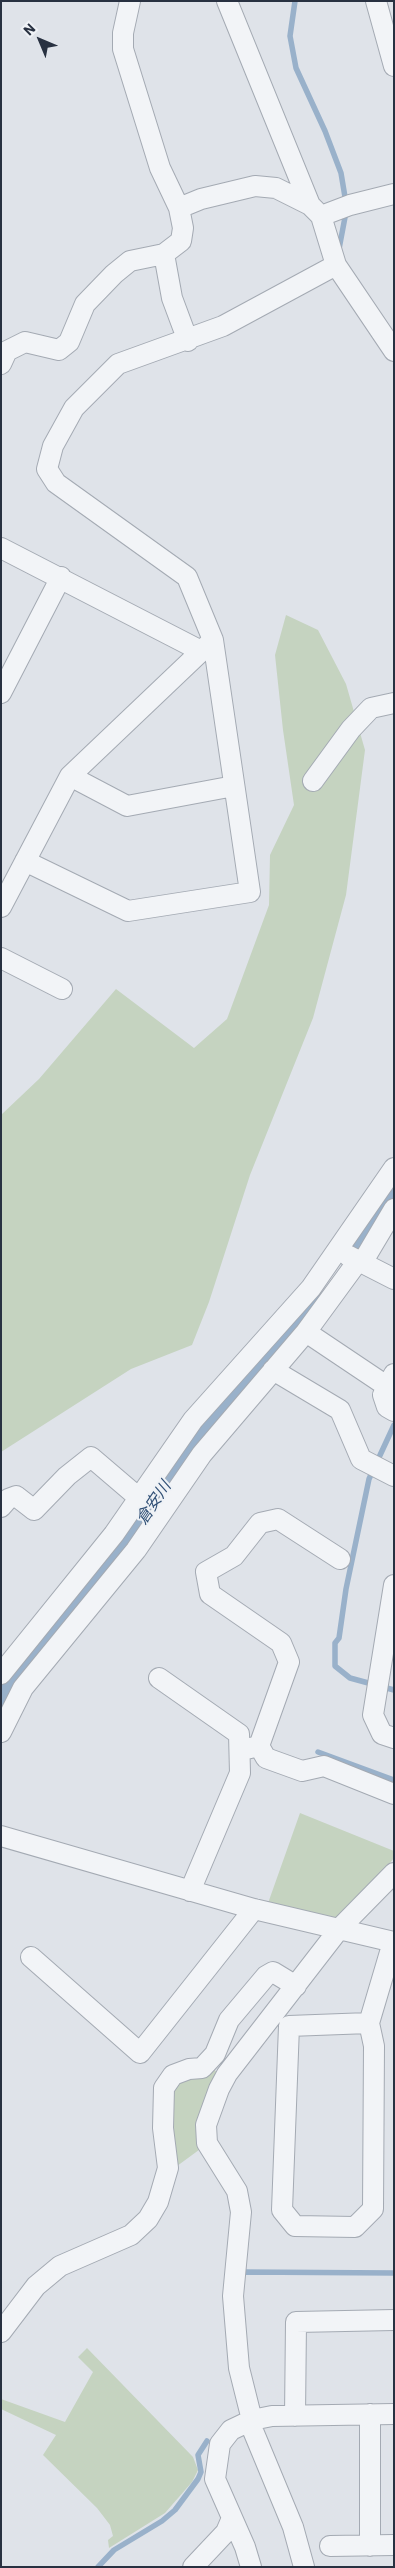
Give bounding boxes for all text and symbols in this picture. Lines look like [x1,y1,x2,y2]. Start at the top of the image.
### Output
north arrow [15,15,65,65]
text: N [19,19,39,39]
water label: 倉安川 [133,1478,175,1528]

